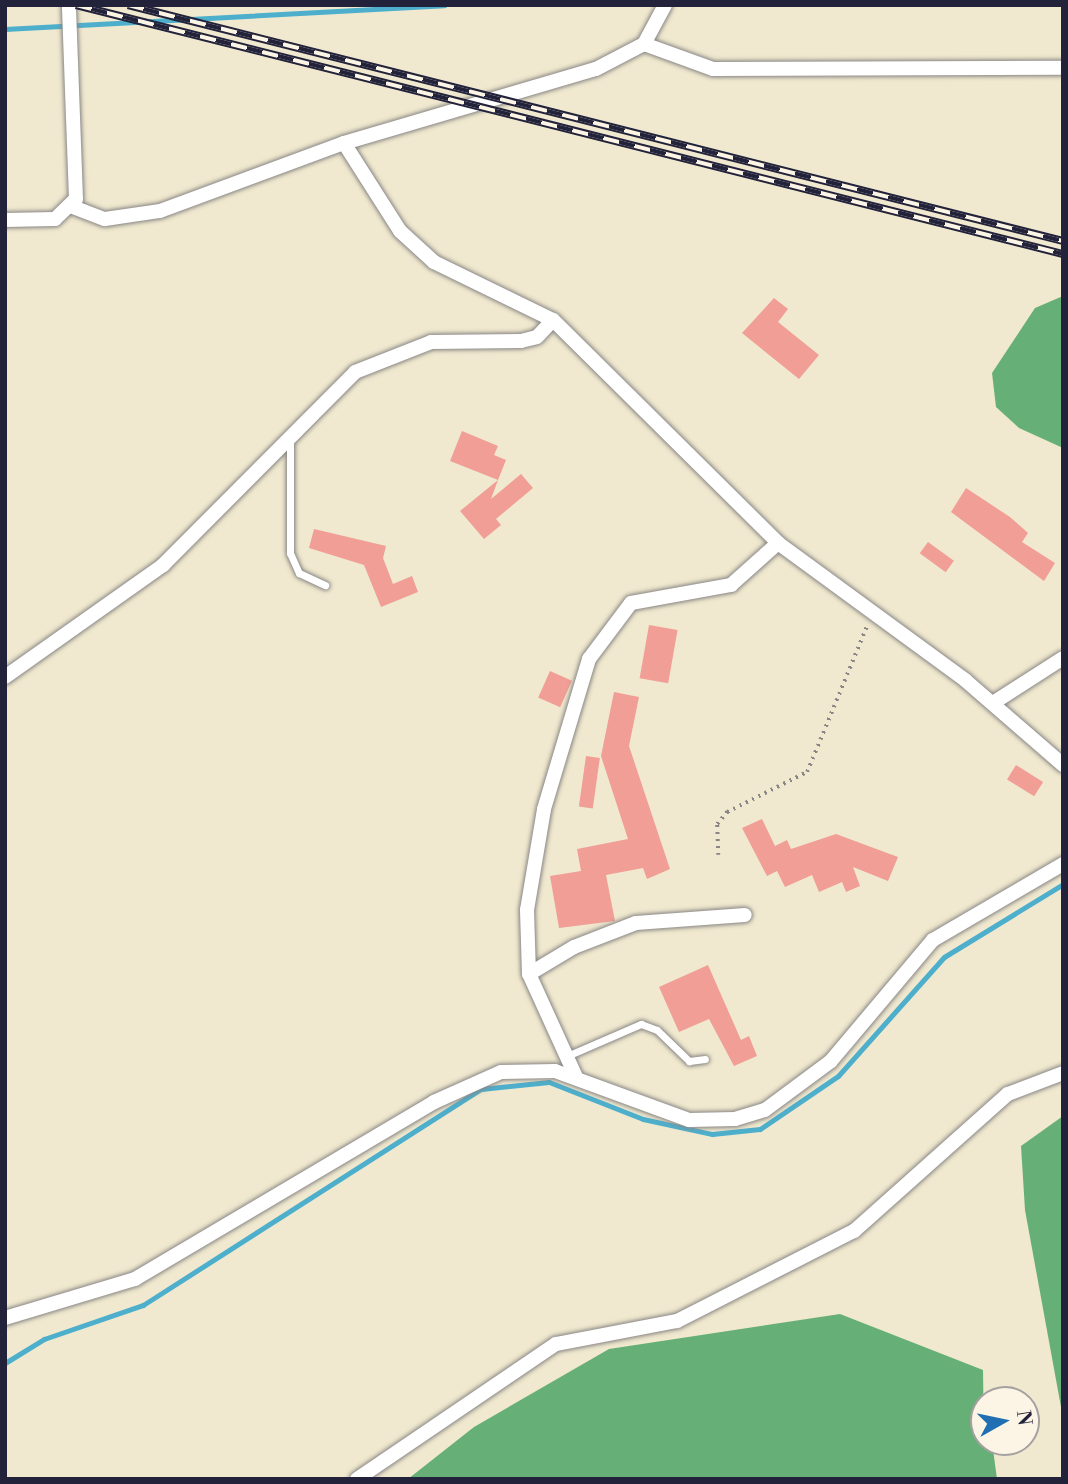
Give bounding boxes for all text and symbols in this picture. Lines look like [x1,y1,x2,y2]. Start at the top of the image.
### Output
north arrow [970,1386,1040,1456]
text: N [1011,1409,1037,1427]

